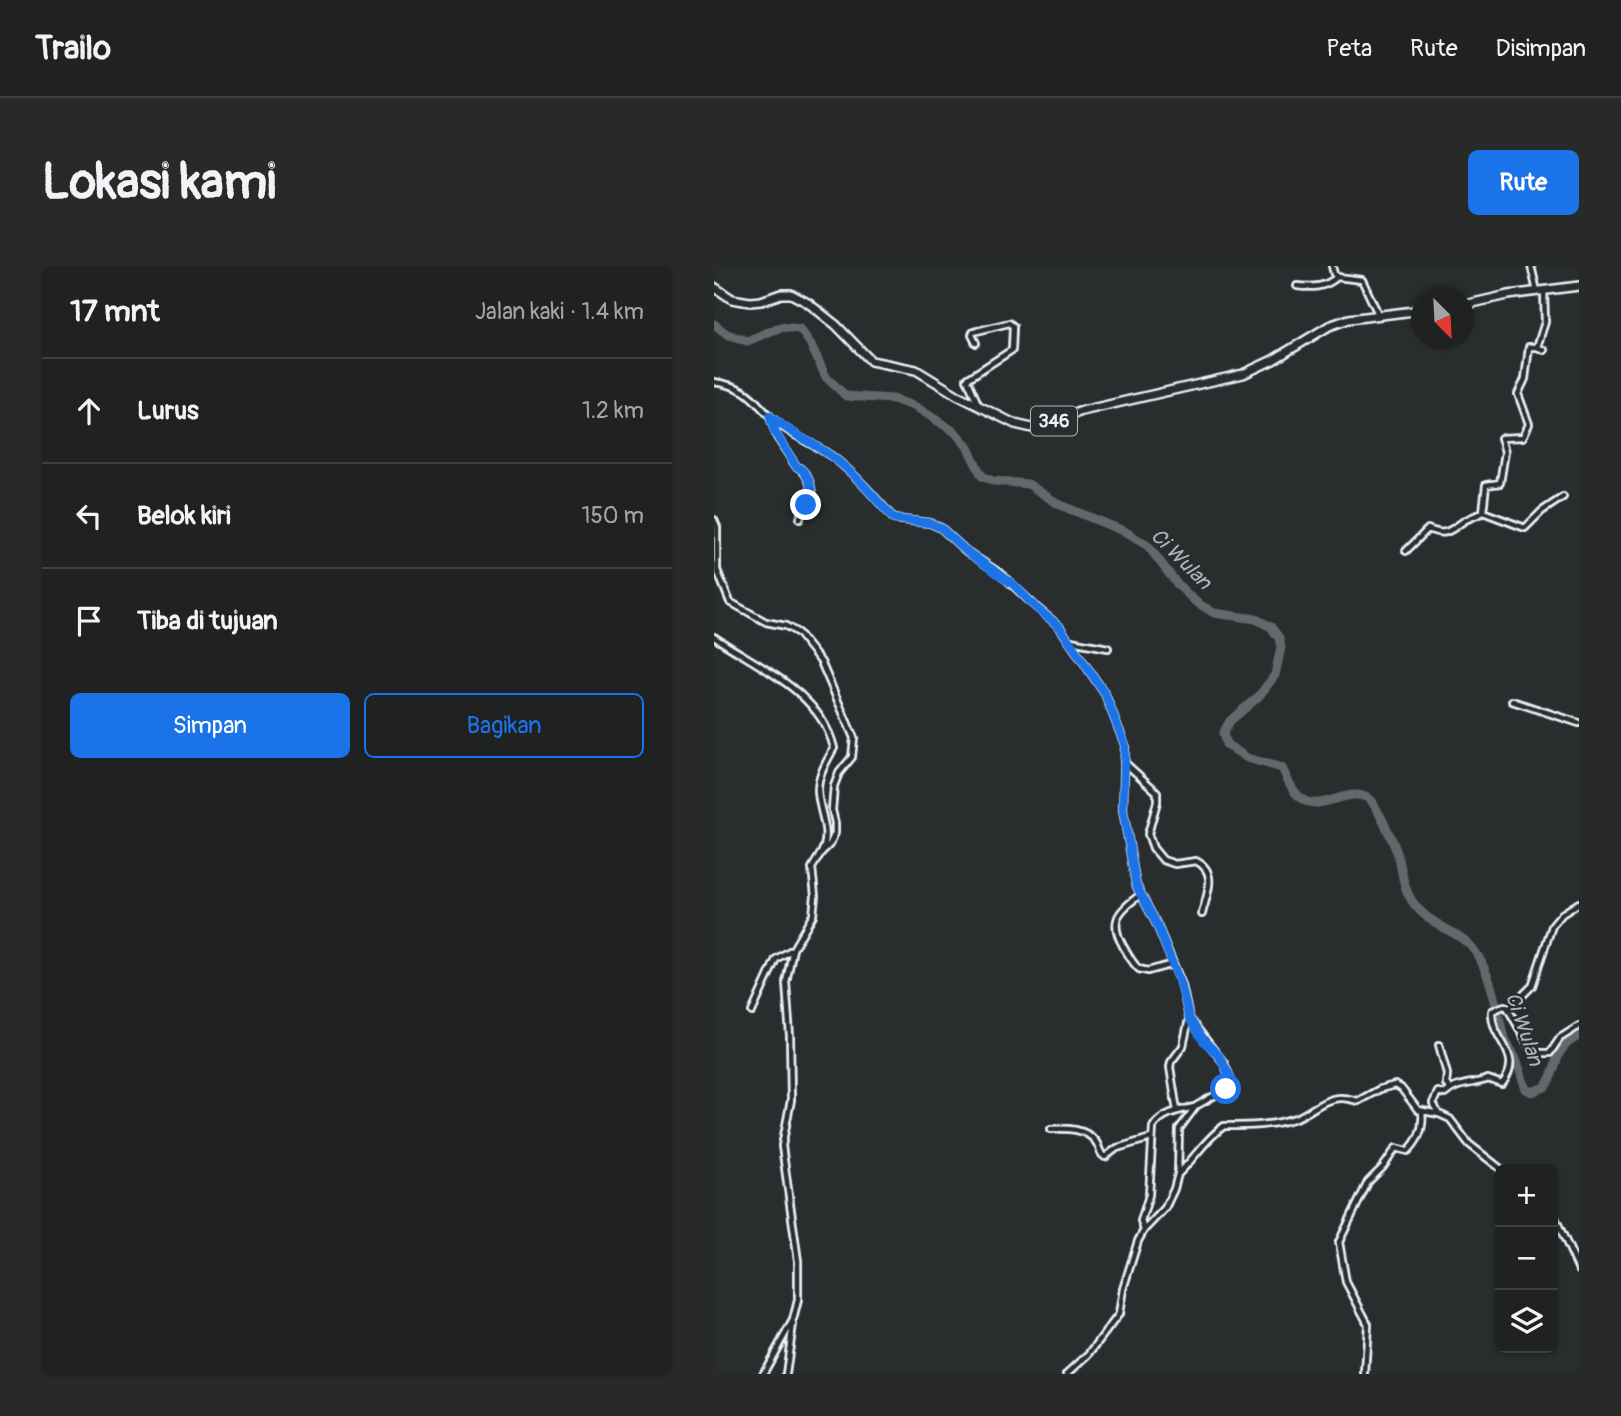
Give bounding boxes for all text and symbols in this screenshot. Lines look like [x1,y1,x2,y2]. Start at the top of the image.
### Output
text: Trailo [35,28,111,69]
text: Peta [1326,34,1372,63]
text: Rute [1410,34,1458,63]
text: Disimpan [1496,34,1586,63]
button: Rute [1468,150,1579,215]
text: Lokasi kami [42,152,276,213]
north arrow [1411,287,1474,350]
text: 17 mnt [70,293,160,330]
text: Jalan kaki · 1.4 km [475,297,644,326]
icon: ahead [70,392,108,430]
text: Lurus [137,395,199,427]
text: 1.2 km [582,396,644,425]
road number: 346 [1031,406,1077,436]
route end [790,489,821,520]
icon: left [70,497,108,535]
text: Belok kiri [137,500,231,532]
text: 150 m [581,501,644,530]
water label: Ci Wulan [1145,523,1218,596]
icon: arrive [70,602,108,640]
text: Tiba di tujuan [137,605,278,637]
button: Simpan [70,693,350,758]
button: Bagikan [364,693,644,758]
water label: Ci Wulan [1499,989,1549,1070]
route start [1210,1073,1241,1104]
map controls [1495,1164,1558,1353]
button: + [1495,1164,1558,1227]
button: − [1495,1227,1558,1290]
button: layers [1495,1290,1558,1353]

